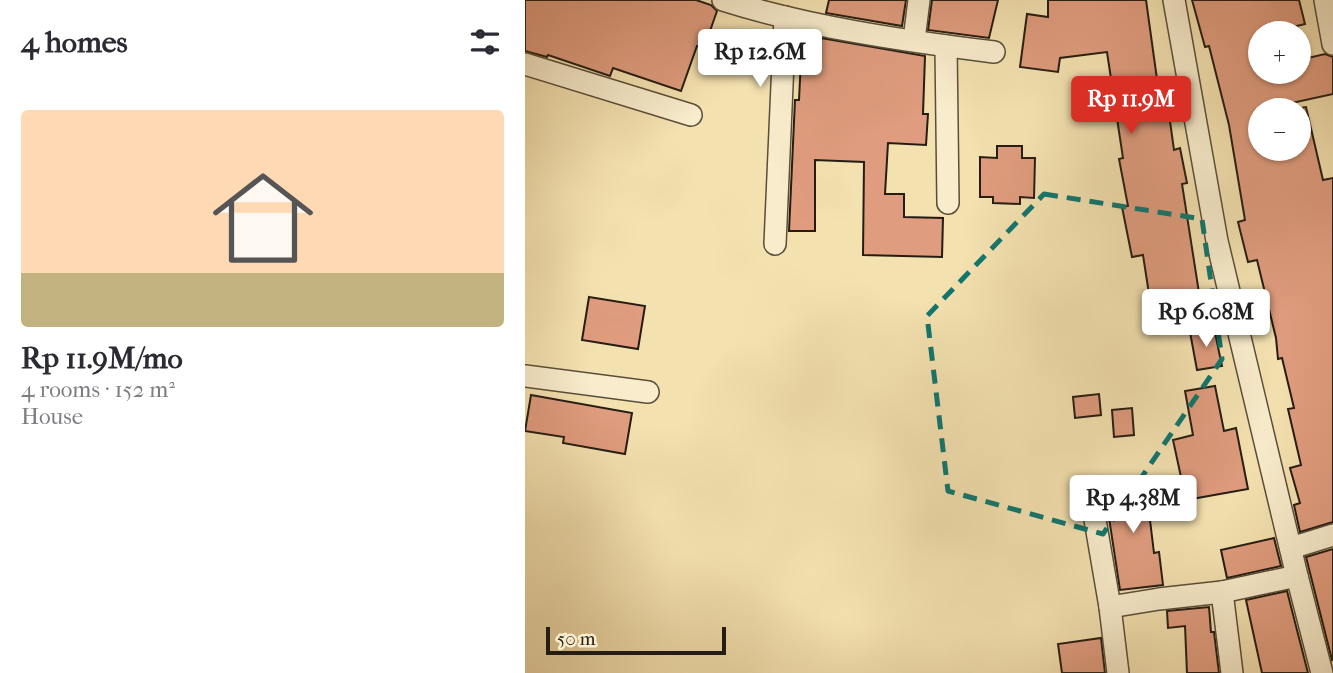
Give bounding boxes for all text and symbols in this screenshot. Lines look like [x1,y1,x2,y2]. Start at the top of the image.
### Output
map controls [1248,21,1311,161]
button: + [1248,21,1311,84]
icon: filters [466,23,504,61]
text: 4 homes [21,25,128,60]
pin: Rp 12.6M [688,29,832,89]
text: Rp 12.6M [714,38,806,65]
pin: Rp 11.9M [1059,76,1203,136]
text: Rp 11.9M [1087,85,1175,112]
button: − [1248,98,1311,161]
icon: home [200,155,326,281]
pin: Rp 6.08M [1134,290,1278,349]
text: Rp 6.08M [1158,298,1254,325]
text: Rp 11.9M/mo [21,341,183,376]
text: 4 rooms · 152 m² [21,376,175,403]
text: House [21,403,83,430]
pin: Rp 4.38M [1061,476,1205,535]
text: Rp 4.38M [1086,484,1180,511]
scale bar [546,624,726,656]
text: 50 m [557,628,596,650]

